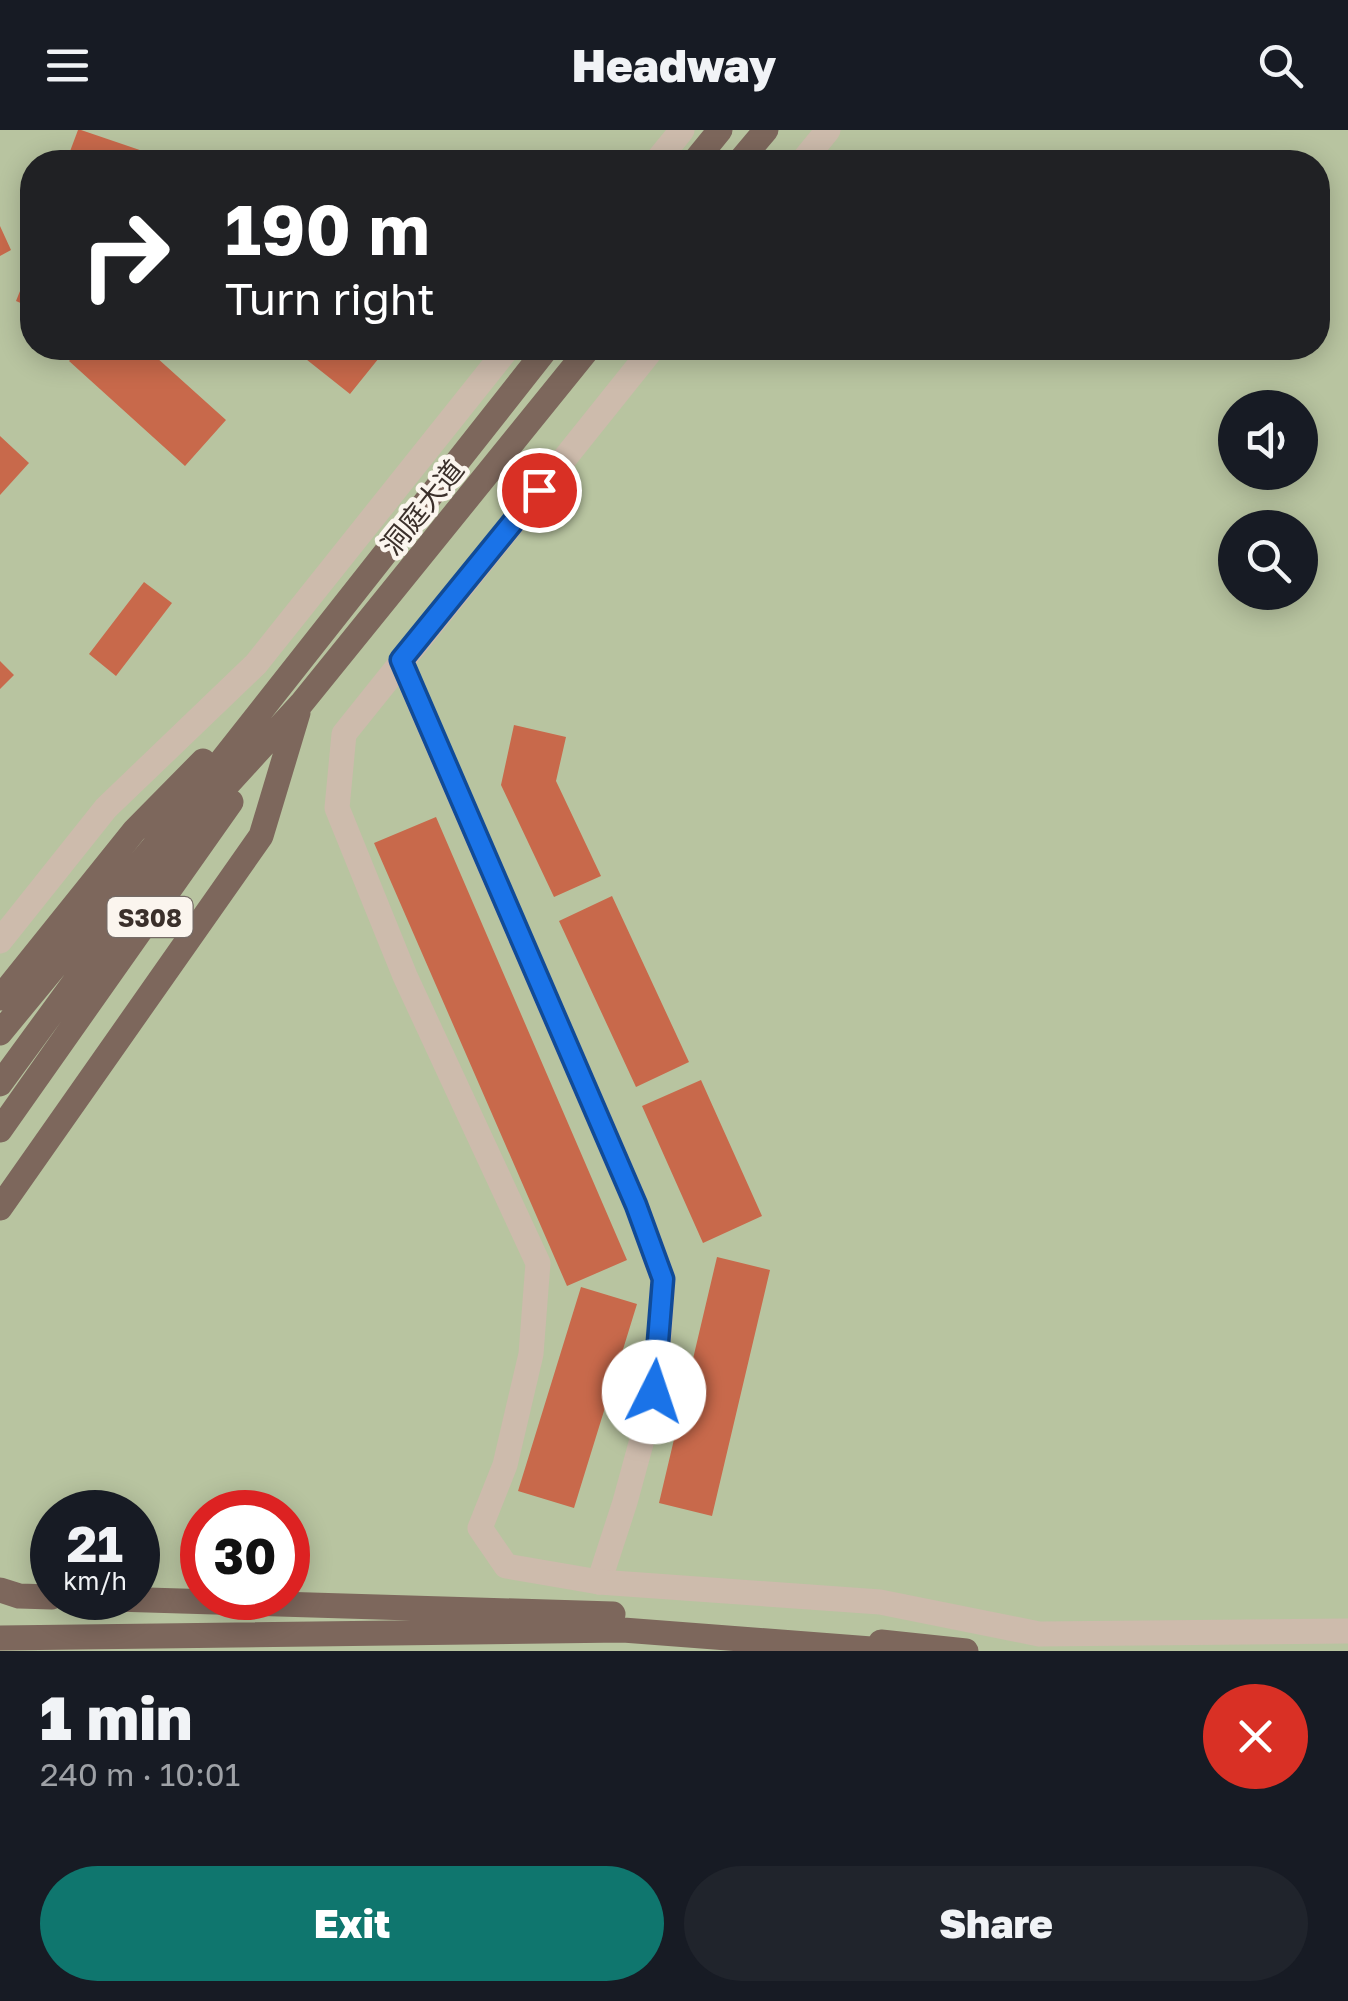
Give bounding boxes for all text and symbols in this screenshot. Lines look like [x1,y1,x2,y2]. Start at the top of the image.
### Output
icon: menu [40,38,95,93]
text: Headway [572,38,776,92]
icon: search [1253,38,1308,93]
text: 190 m [225,186,430,270]
icon: right [60,190,190,320]
text: Turn right [225,271,435,325]
map controls [1218,390,1318,610]
button: sound [1218,390,1318,490]
pin [497,448,582,533]
street label: 洞庭大道 [374,453,470,561]
icon: arrive [512,463,567,518]
button: search [1218,510,1318,610]
road number: S308 [108,897,192,937]
position arrow [602,1340,706,1444]
speed limit sign: 30 [180,1490,310,1620]
text: 21 [67,1513,123,1573]
text: km/h [63,1565,127,1596]
text: 1 min [40,1681,192,1753]
button: close [1203,1684,1308,1789]
text: 240 m · 10:01 [40,1755,240,1793]
button: Exit [40,1866,664,1981]
button: Share [684,1866,1308,1981]

